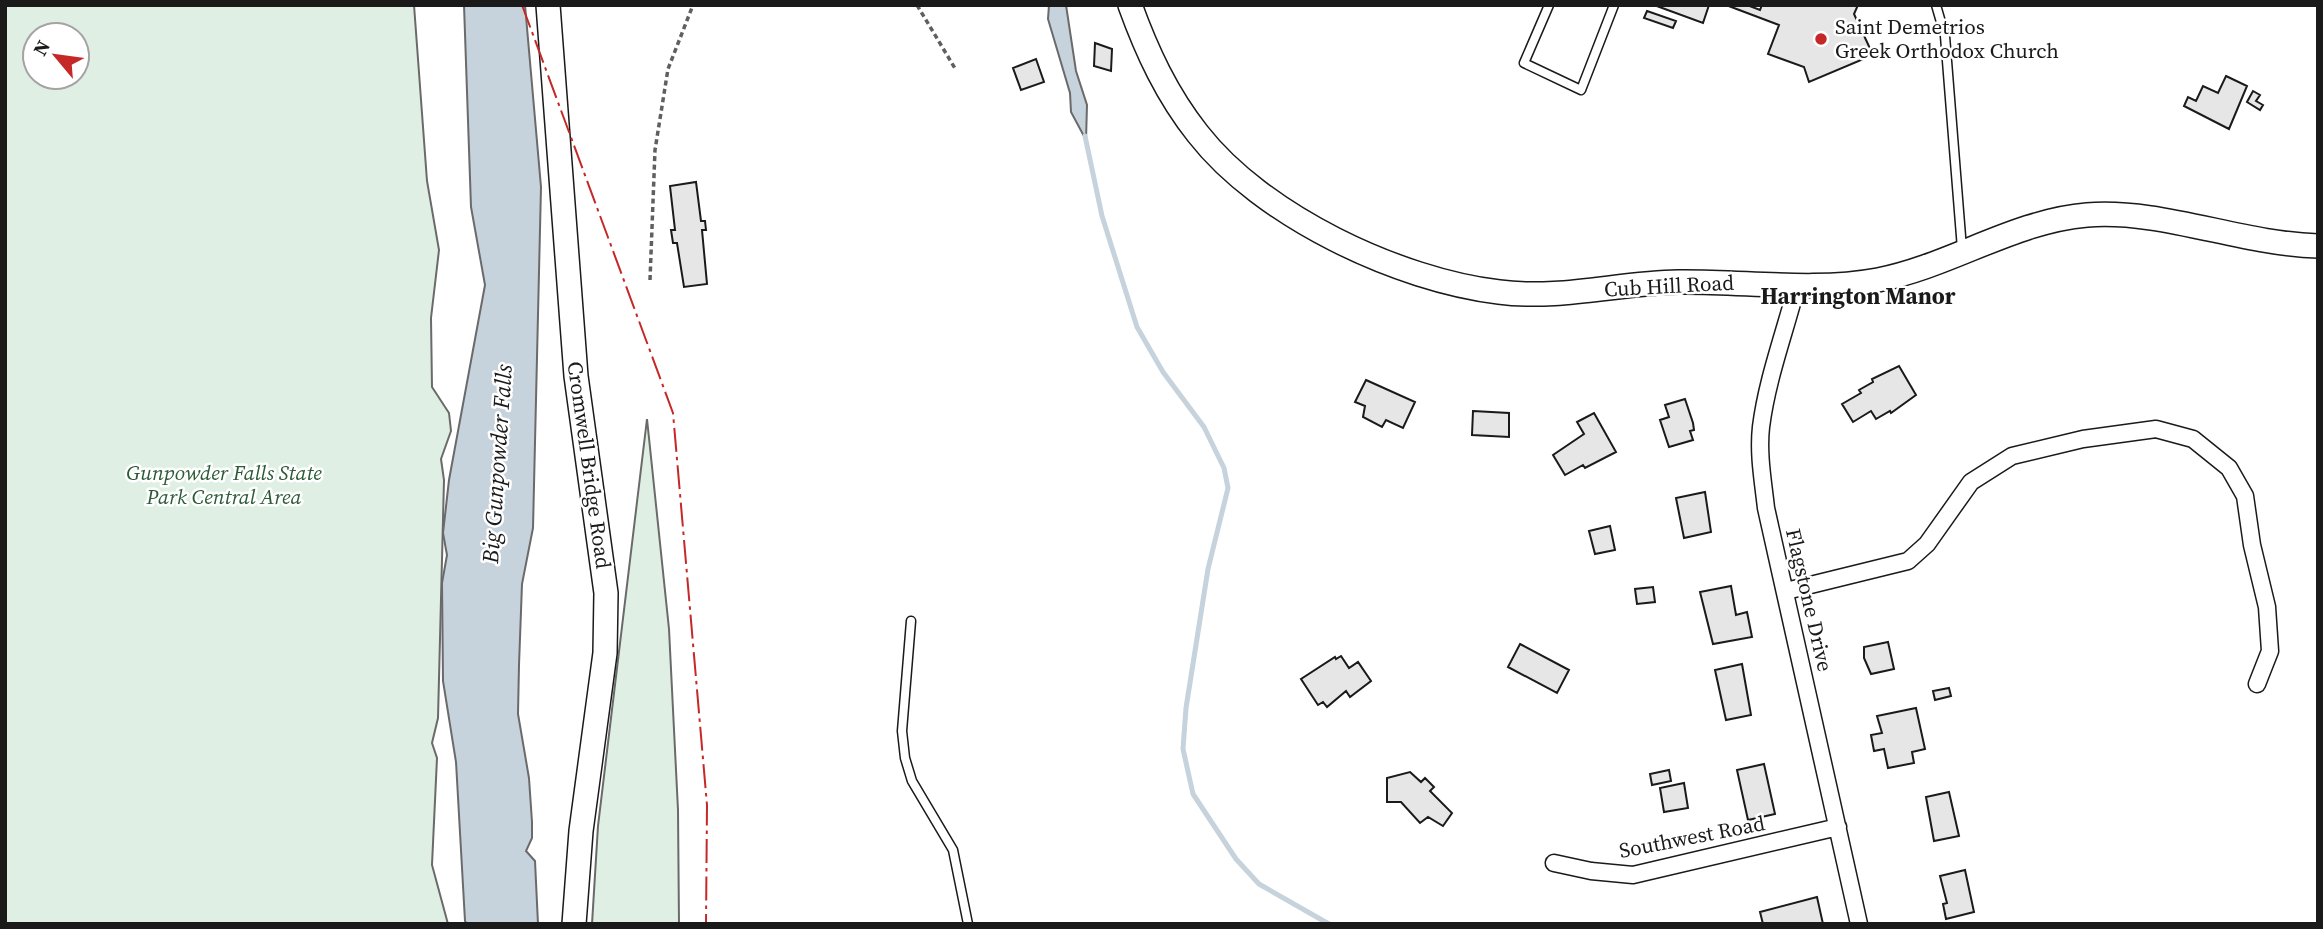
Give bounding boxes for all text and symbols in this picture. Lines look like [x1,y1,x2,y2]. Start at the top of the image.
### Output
place label: Saint Demetrios Greek Orthodox Church [1835,12,2059,65]
north arrow [21,21,91,91]
marker: Saint Demetrios Greek Orthodox Church [1813,31,1829,47]
text: N [26,35,56,60]
street label: Cub Hill Road [1603,268,1735,303]
district label: Harrington Manor [1760,280,1956,312]
street label: Cromwell Bridge Road [561,359,618,571]
water label: Big Gunpowder Falls [474,363,520,566]
park label: Gunpowder Falls State Park Central Area [126,458,322,511]
street label: Flagstone Drive [1779,525,1840,674]
street label: Southwest Road [1617,808,1767,865]

